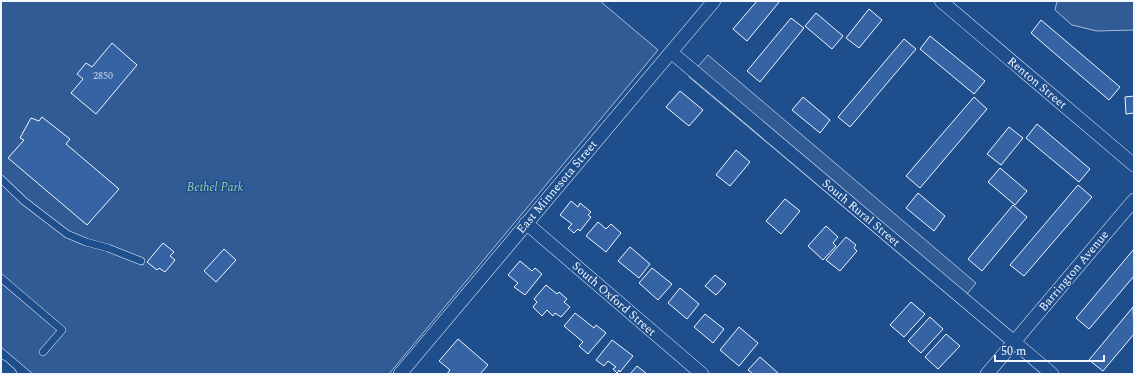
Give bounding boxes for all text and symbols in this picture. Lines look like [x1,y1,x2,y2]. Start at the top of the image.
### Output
street label: Renton Street [1003,52,1071,114]
house number: 2850 [93,68,113,84]
street label: East Minnesota Street [512,136,602,238]
street label: South Rural Street [818,174,904,252]
park label: Bethel Park [187,178,244,197]
street label: Barrington Avenue [1034,226,1114,316]
street label: South Oxford Street [568,257,660,341]
scale bar [995,337,1104,363]
text: 50 m [1001,342,1026,361]

